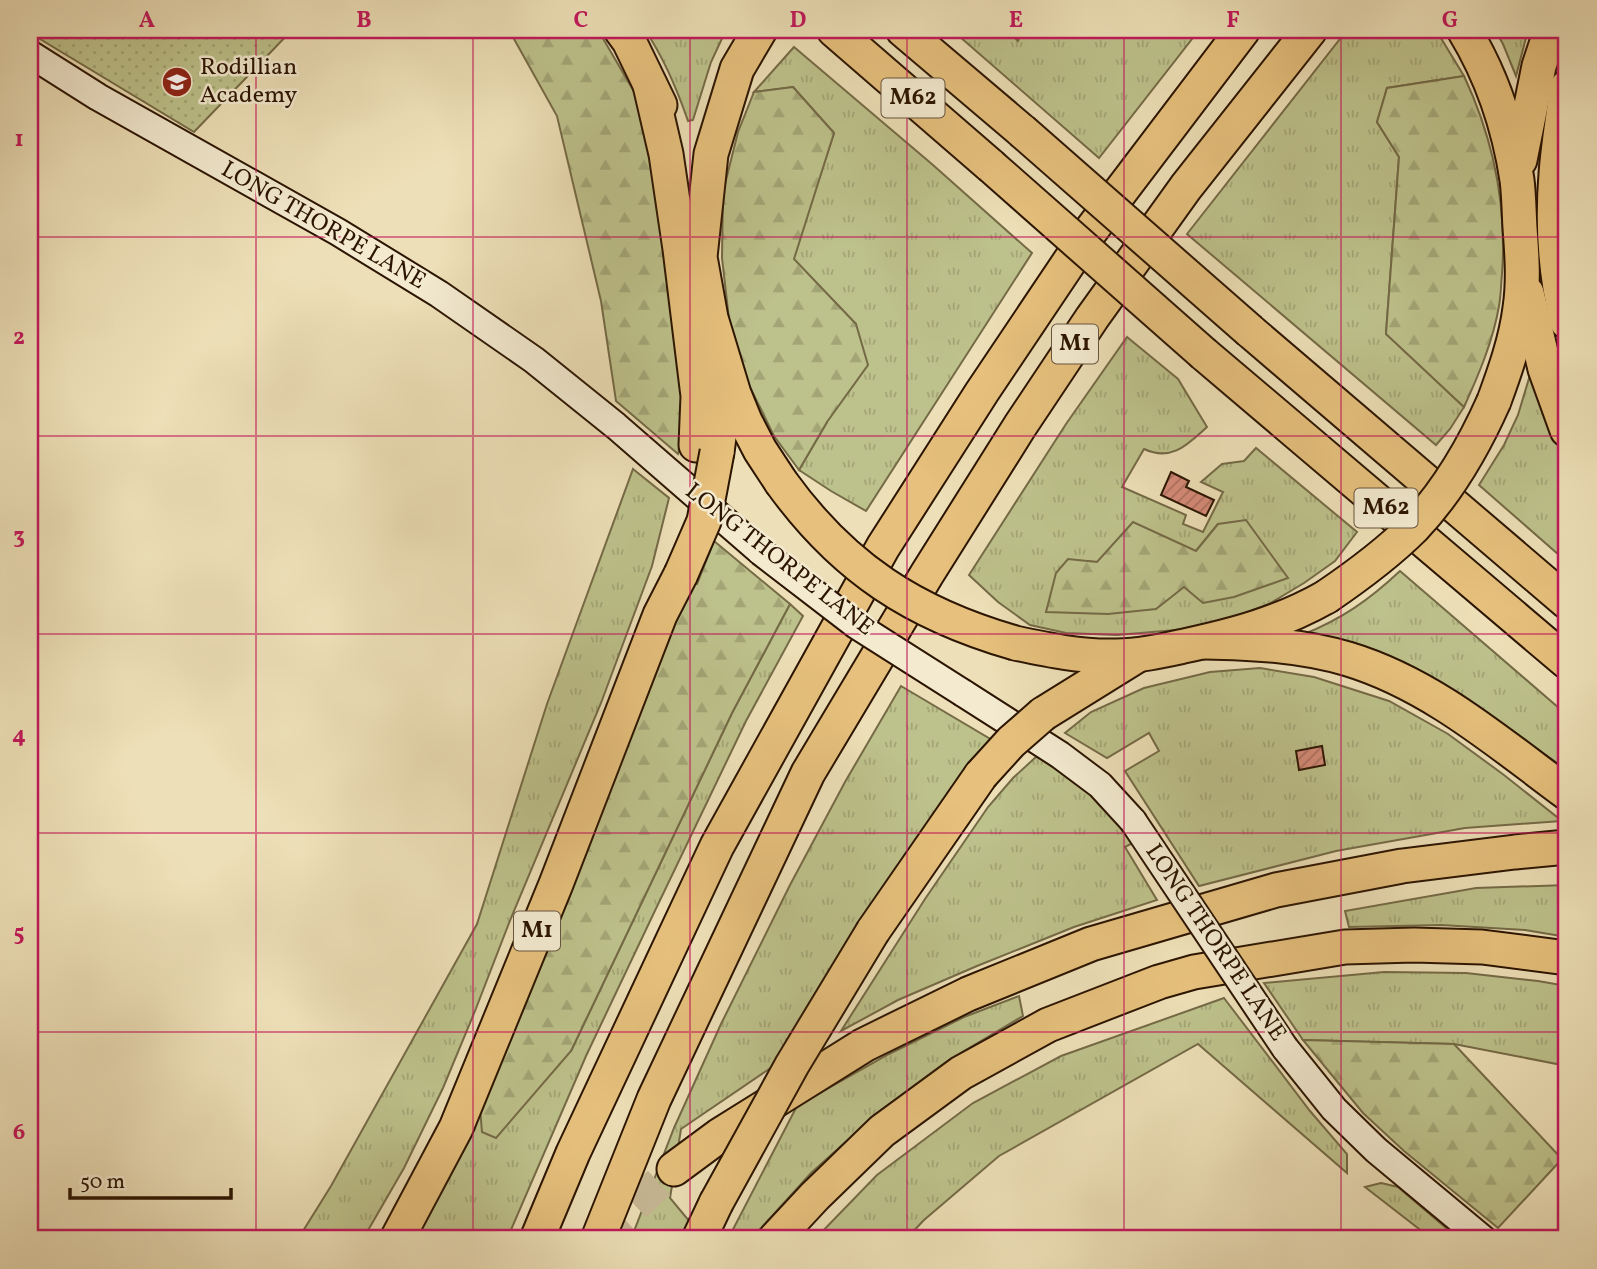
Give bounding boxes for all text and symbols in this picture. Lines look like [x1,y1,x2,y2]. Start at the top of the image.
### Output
text: A [139,5,155,37]
text: B [356,5,372,37]
text: C [574,5,588,37]
text: D [790,5,807,37]
text: E [1009,5,1023,37]
text: F [1226,5,1240,37]
text: G [1442,5,1458,37]
place label: Rodillian Academy [200,51,297,113]
school or university icon: Rodillian Academy [160,65,194,99]
road number: M62 [881,78,944,118]
text: 1 [14,124,24,156]
street label: LONG THORPE LANE [214,153,432,299]
text: 2 [13,322,25,354]
road number: M1 [1052,324,1098,364]
street label: LONG THORPE LANE [677,475,881,645]
road number: M62 [1354,488,1418,528]
text: 3 [13,521,25,553]
text: 4 [12,720,26,752]
street label: LONG THORPE LANE [1136,837,1294,1049]
road number: M1 [514,912,560,950]
text: 5 [13,918,25,950]
text: 6 [13,1117,25,1149]
scale bar [70,1157,231,1201]
text: 50 m [80,1168,125,1197]

